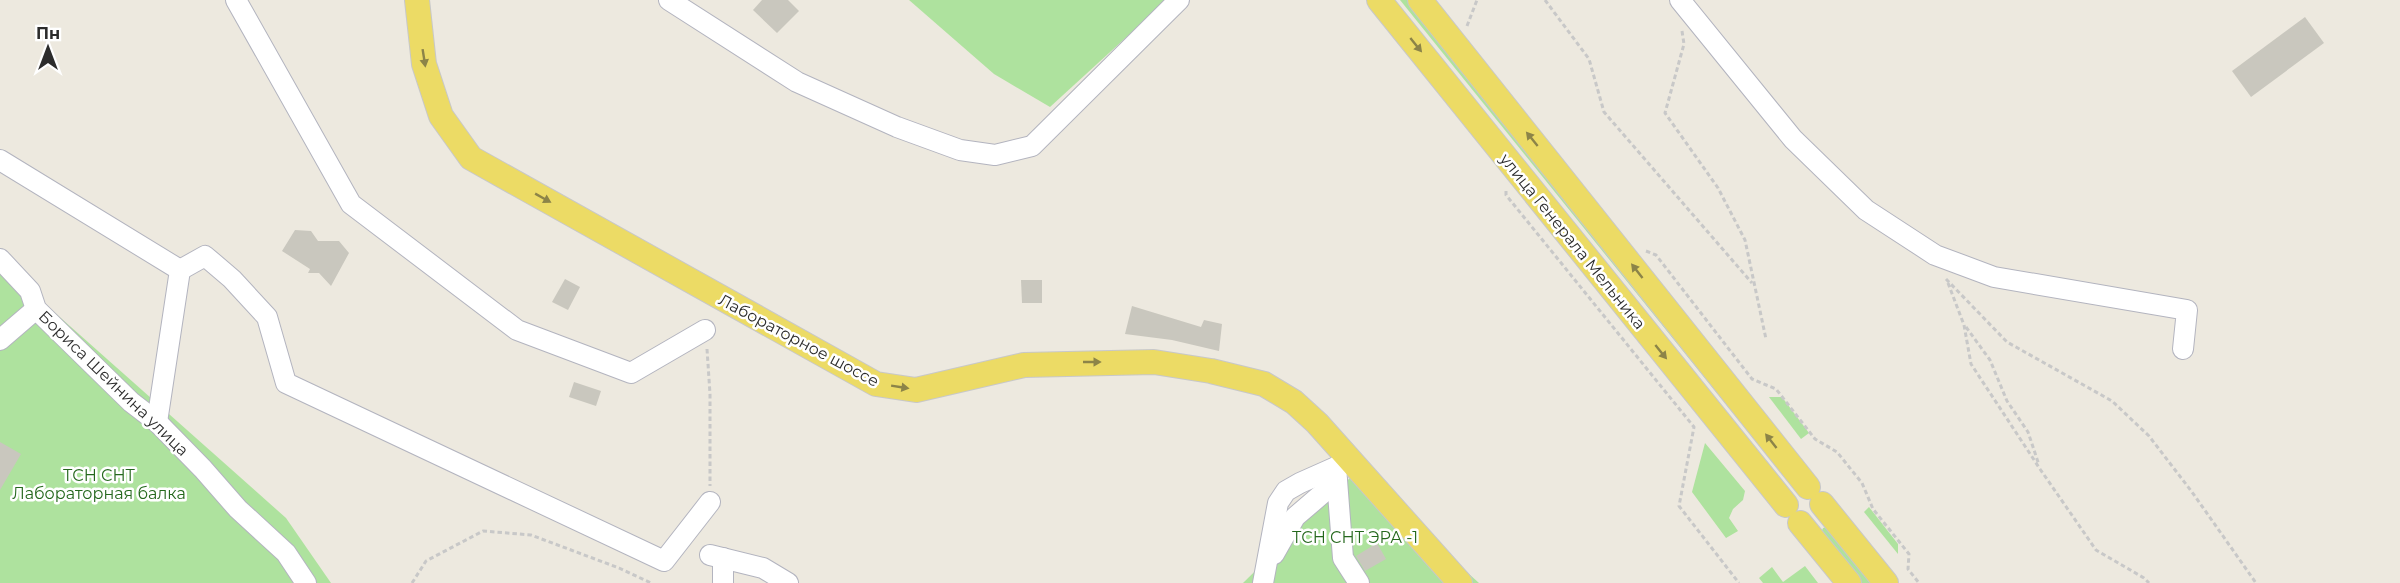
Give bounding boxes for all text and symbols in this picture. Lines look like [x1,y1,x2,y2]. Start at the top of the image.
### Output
north arrow [18,18,78,78]
text: Пн [36,24,60,43]
one-way arrow [1410,37,1423,53]
one-way arrow [420,49,429,68]
one-way arrow [1526,132,1539,147]
street label: улица Генерала Мельника [1495,149,1649,333]
one-way arrow [535,193,551,204]
one-way arrow [1632,264,1644,279]
street label: Лабораторное шоссе [715,290,882,391]
street label: Бориса Шейнина улица [35,307,192,460]
one-way arrow [1655,344,1667,359]
one-way arrow [1082,357,1101,367]
one-way arrow [890,383,909,392]
one-way arrow [1764,433,1777,449]
park label: ТСН СНТ Лабораторная балка [12,466,186,503]
park label: ТСН СНТ ЭРА -1 [1292,528,1418,547]

